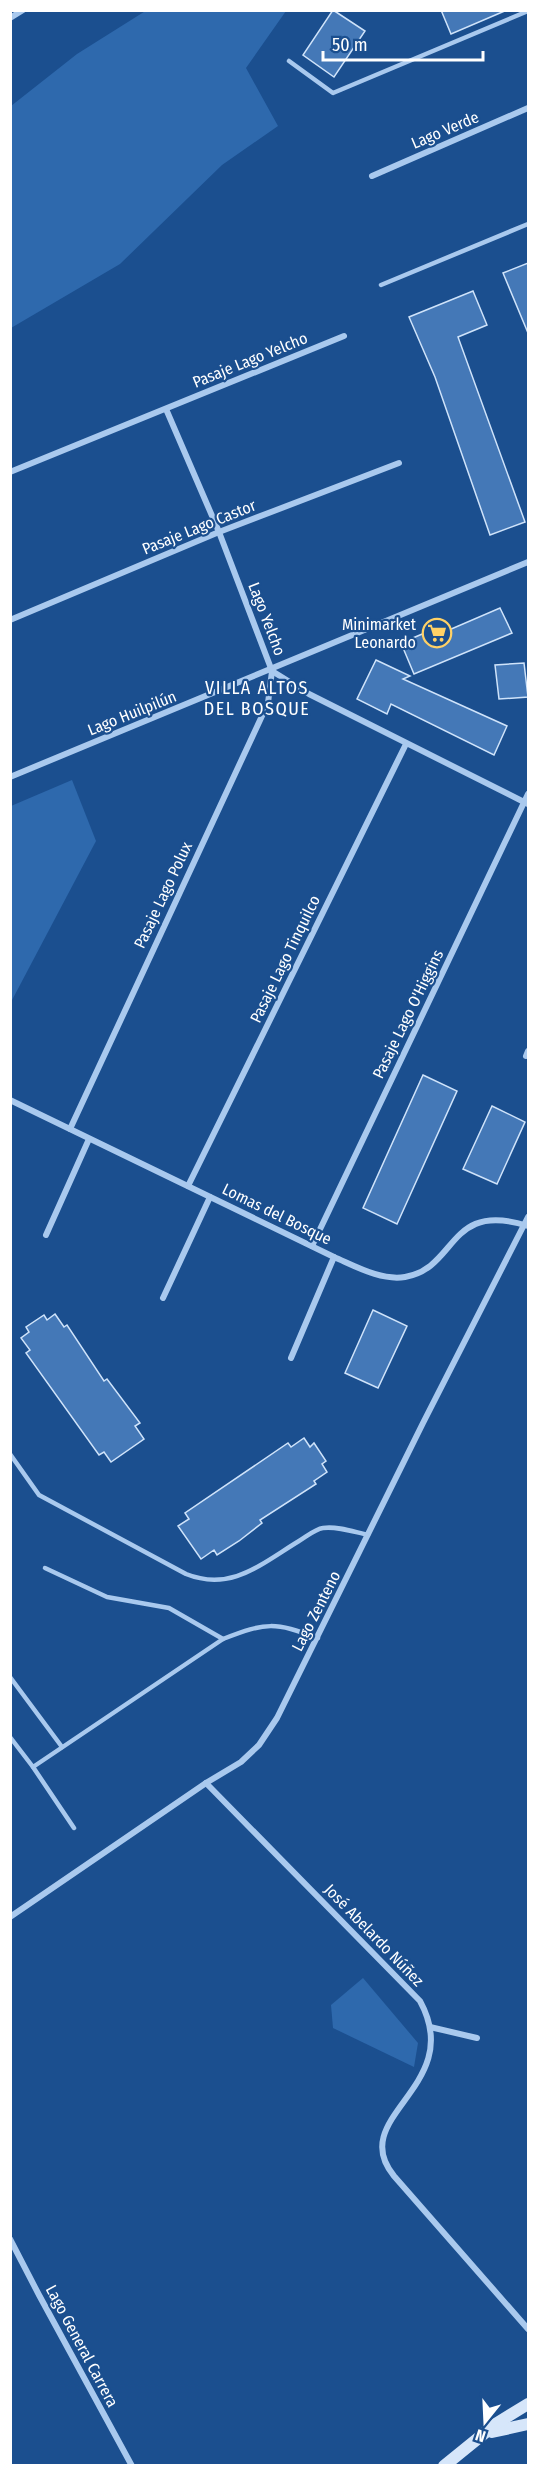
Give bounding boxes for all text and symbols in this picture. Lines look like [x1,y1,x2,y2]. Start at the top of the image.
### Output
scale bar [323,24,484,62]
text: 50 m [332,34,368,56]
street label: Lago Verde [408,107,482,153]
street label: Pasaje Lago Yelcho [190,328,310,392]
street label: Pasaje Lago Castor [139,495,259,558]
street label: Lago Yelcho [244,580,290,658]
place label: Minimarket Leonardo [342,615,417,652]
supermarket icon: Minimarket Leonardo [421,617,453,649]
district label: VILLA ALTOS DEL BOSQUE [204,677,310,720]
street label: Lago Huilpilún [85,687,179,739]
street label: Pasaje Lago Polux [130,839,196,951]
street label: Pasaje Lago Tinquilco [246,892,324,1026]
street label: Pasaje Lago O'Higgins [369,946,447,1081]
street label: Lomas del Bosque [219,1179,335,1249]
street label: Lago Zenteno [288,1568,344,1654]
street label: José Abelardo Núñez [320,1880,428,1990]
street label: Lago General Carrera [42,2282,122,2410]
north arrow [455,2392,515,2452]
text: N [473,2425,488,2446]

